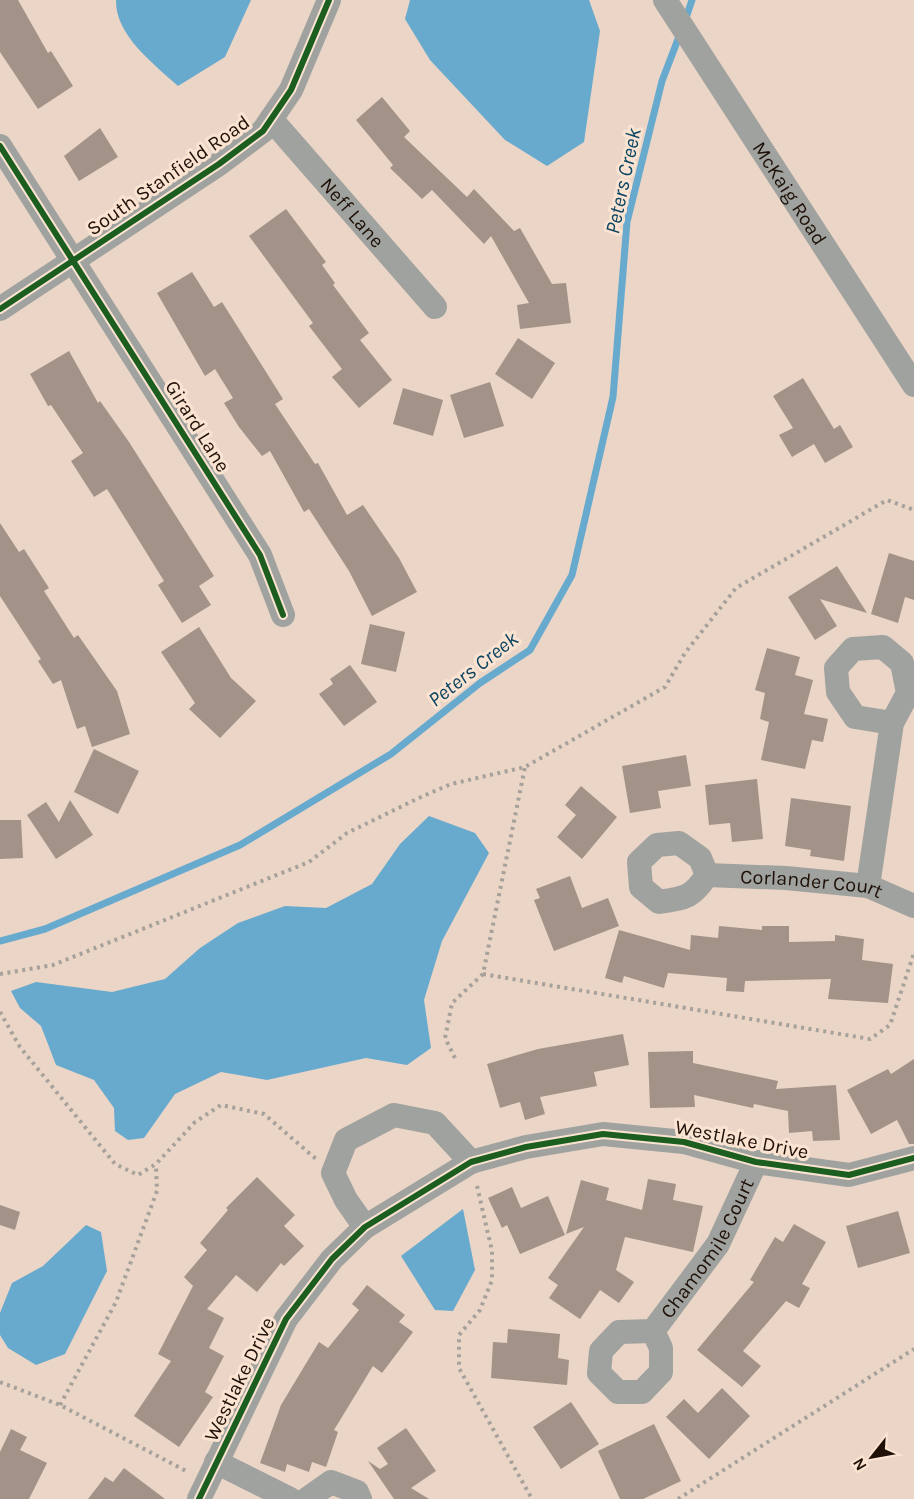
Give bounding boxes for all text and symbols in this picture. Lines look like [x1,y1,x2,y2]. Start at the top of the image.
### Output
street label: South Stanfield Road [82,110,254,240]
water label: Peters Creek [600,126,646,236]
street label: McKaig Road [748,137,831,249]
street label: Neff Lane [315,173,389,252]
street label: Girard Lane [160,376,235,476]
water label: Peters Creek [423,626,523,712]
street label: Corlander Court [740,865,887,903]
street label: Westlake Drive [673,1115,810,1164]
street label: Chamomile Court [656,1174,759,1323]
street label: Westlake Drive [199,1313,279,1445]
north arrow [842,1427,902,1487]
text: N [848,1455,871,1474]

